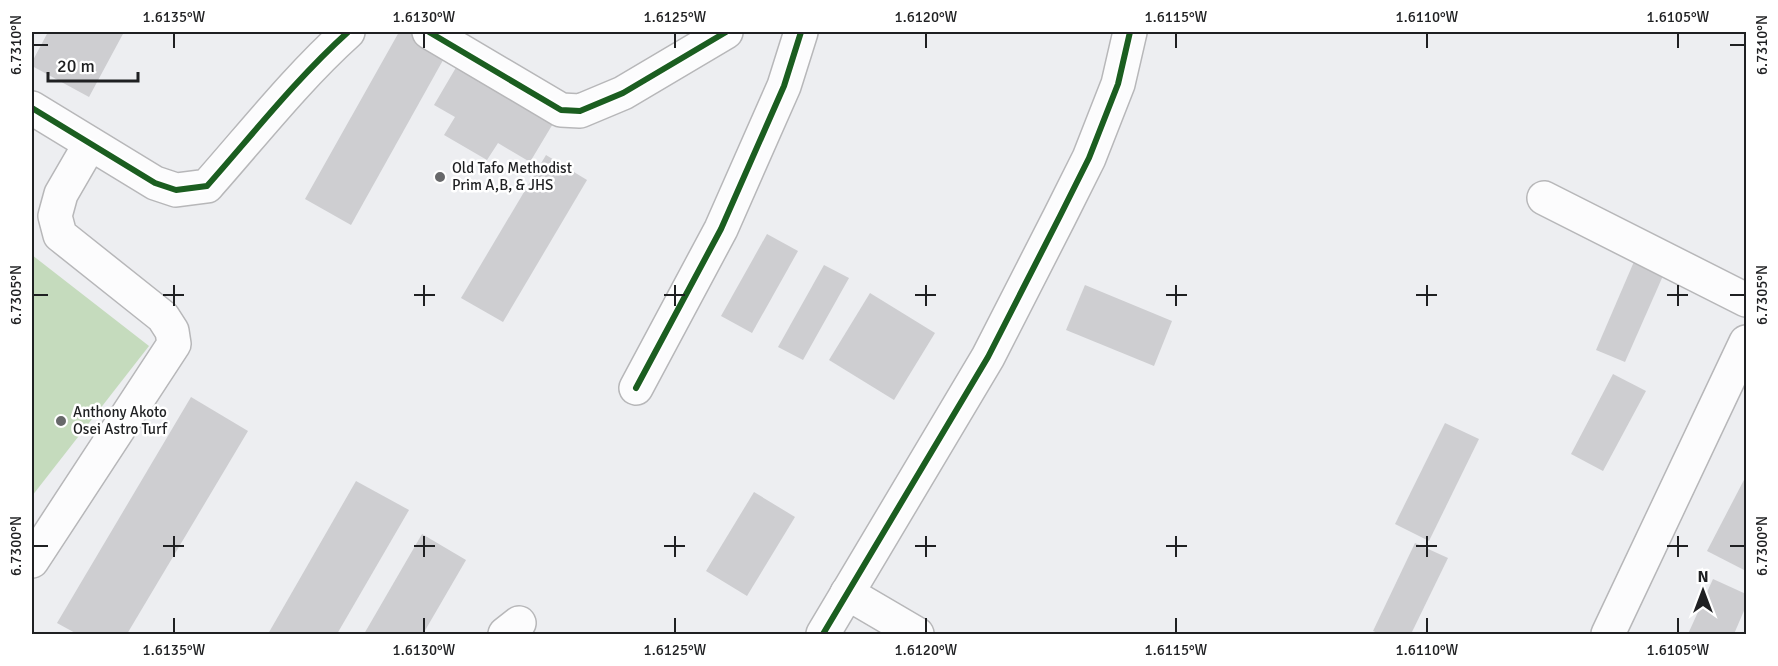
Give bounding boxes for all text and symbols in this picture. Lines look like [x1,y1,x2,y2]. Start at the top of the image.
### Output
text: 1.6135°W [143,8,206,26]
text: 1.6130°W [393,8,456,26]
text: 1.6125°W [644,8,707,26]
text: 1.6120°W [895,8,958,26]
text: 1.6115°W [1145,8,1208,26]
text: 1.6110°W [1396,8,1459,26]
text: 1.6105°W [1647,8,1710,26]
text: 6.7310°N [7,15,25,75]
text: 6.7310°N [1753,15,1771,75]
scale bar [48,45,138,83]
text: 20 m [57,55,95,77]
place label: Old Tafo Methodist Prim A,B, & JHS [452,159,572,194]
marker: Old Tafo Methodist Prim A,B, & JHS [433,170,447,184]
text: 6.7305°N [7,265,25,325]
text: 6.7305°N [1753,265,1771,325]
place label: Anthony Akoto Osei Astro Turf [73,403,168,438]
marker: Anthony Akoto Osei Astro Turf [54,414,68,428]
text: 6.7300°N [7,516,25,576]
text: 6.7300°N [1753,516,1771,576]
north arrow [1673,561,1733,621]
text: N [1697,567,1709,587]
text: 1.6135°W [143,641,206,659]
text: 1.6130°W [393,641,456,659]
text: 1.6125°W [644,641,707,659]
text: 1.6120°W [895,641,958,659]
text: 1.6115°W [1145,641,1208,659]
text: 1.6110°W [1396,641,1459,659]
text: 1.6105°W [1647,641,1710,659]

